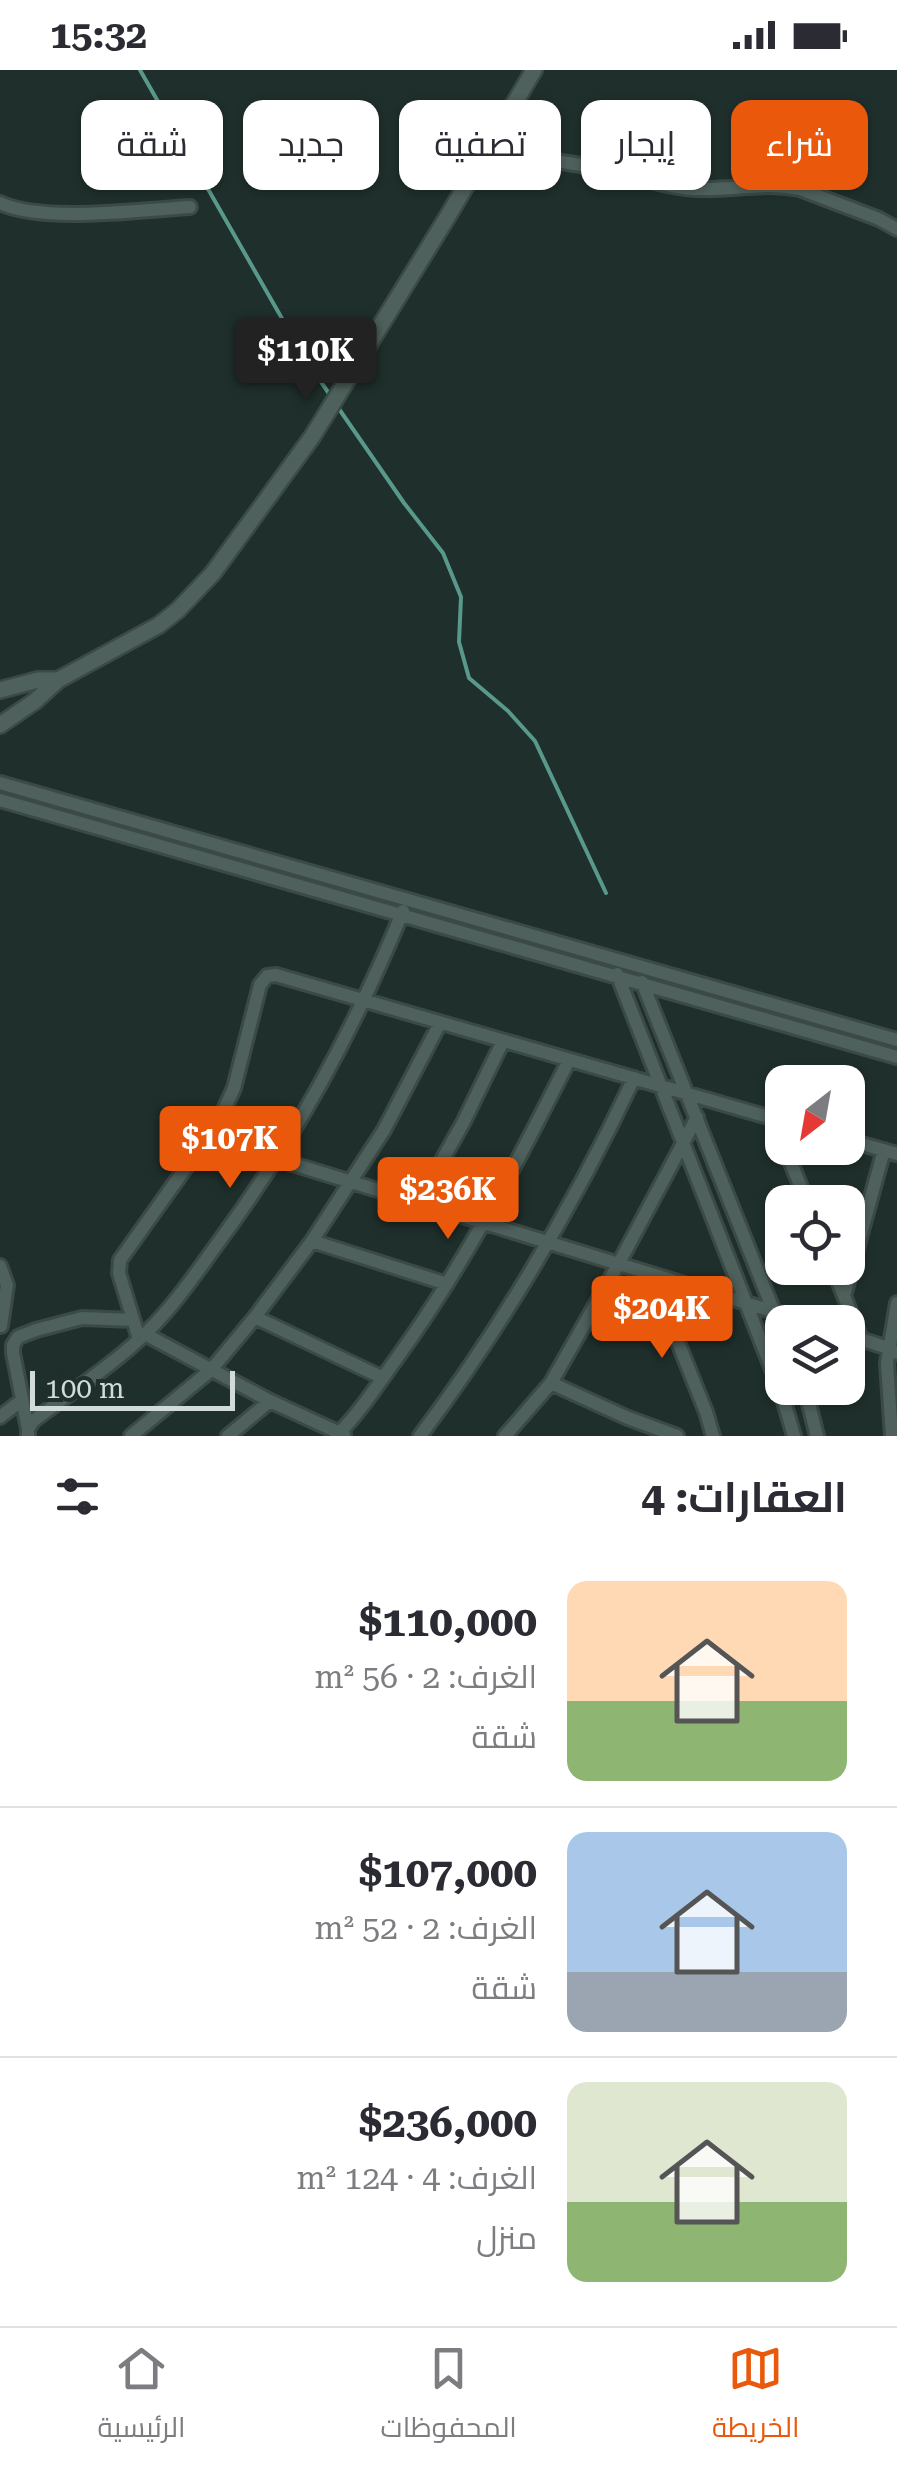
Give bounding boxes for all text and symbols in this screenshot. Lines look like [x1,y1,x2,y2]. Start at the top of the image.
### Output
text: 15:32 [50,13,147,57]
chip: شقة [81,100,223,190]
chip: جديد [243,100,379,190]
chip: تصفية [399,100,561,190]
chip: إيجار [581,100,711,190]
chip: شراء [731,100,868,190]
pin: $110K [236,318,376,403]
text: $110K [258,331,354,369]
north arrow [765,1065,865,1165]
map controls [765,1065,865,1405]
pin: $107K [160,1106,300,1191]
text: $107K [182,1119,278,1157]
pin: $236K [378,1157,518,1242]
text: $236K [400,1170,496,1208]
button: locate [765,1185,865,1285]
pin: $204K [592,1276,732,1361]
text: $204K [614,1289,710,1327]
button: layers [765,1305,865,1405]
scale bar [30,1366,235,1410]
text: 100 m [45,1372,125,1405]
icon: filters [50,1469,105,1524]
text: العقارات: 4 [641,1473,847,1522]
text: $110,000 [359,1597,537,1646]
icon: home [647,1621,767,1741]
text: الغرف: 2 · 56 m² [315,1658,537,1696]
text: شقة [472,1718,537,1756]
text: $107,000 [359,1848,537,1897]
icon: home [647,1872,767,1992]
text: الغرف: 2 · 52 m² [315,1909,537,1947]
text: شقة [472,1969,537,2007]
text: $236,000 [359,2098,537,2147]
icon: home [647,2122,767,2242]
text: الغرف: 4 · 124 m² [297,2159,537,2197]
text: منزل [476,2219,537,2257]
tab: الرئيسية [98,2341,185,2453]
tab: المحفوظات [381,2341,517,2453]
tab: الخريطة [712,2341,799,2453]

